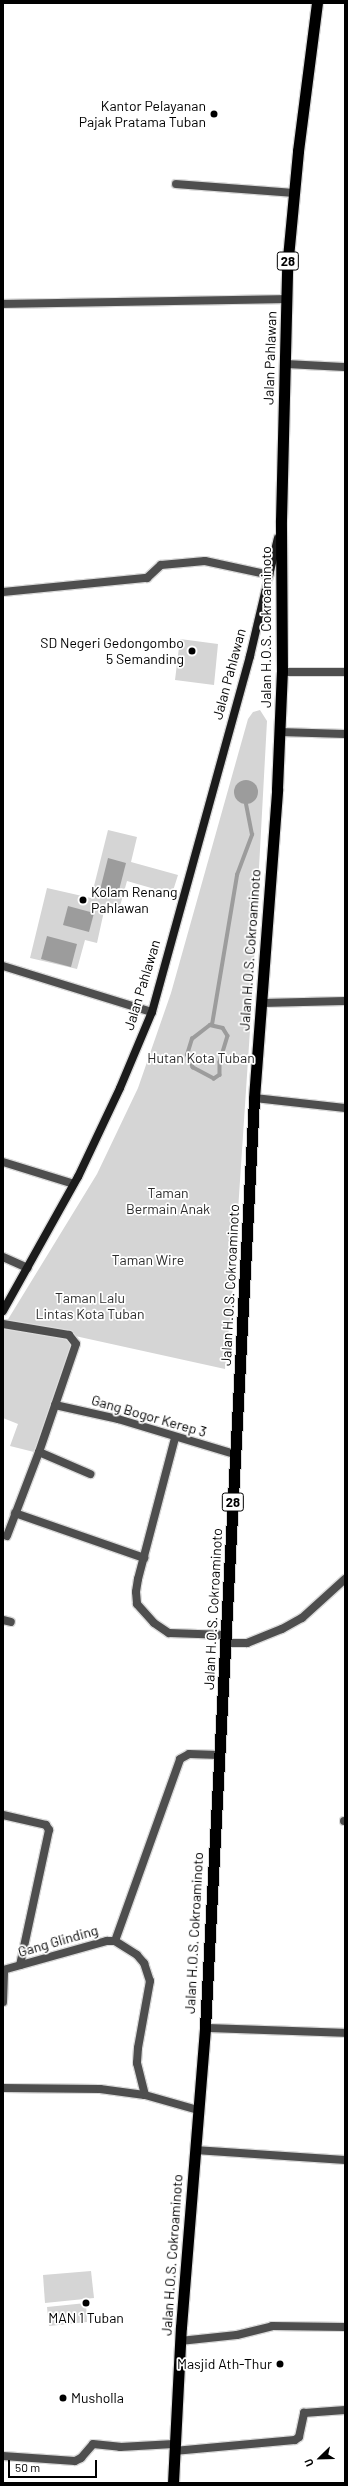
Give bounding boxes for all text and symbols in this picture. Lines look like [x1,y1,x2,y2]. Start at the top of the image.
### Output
place label: Kantor Pelayanan Pajak Pratama Tuban [79,98,206,130]
marker: Kantor Pelayanan Pajak Pratama Tuban [209,109,219,119]
road number: 28 [276,250,300,272]
street label: Jalan Pahlawan [260,311,280,405]
street label: Jalan H.O.S. Cokroaminoto [258,546,274,708]
street label: Jalan Pahlawan [209,627,249,721]
place label: SD Negeri Gedongombo 5 Semanding [40,635,184,668]
marker: SD Negeri Gedongombo 5 Semanding [187,646,197,656]
street label: Jalan H.O.S. Cokroaminoto [236,869,264,1031]
place label: Kolam Renang Pahlawan [91,884,177,916]
marker: Kolam Renang Pahlawan [78,895,88,905]
street label: Jalan Pahlawan [120,938,164,1032]
park label: Hutan Kota Tuban [147,1050,255,1066]
park label: Taman Bermain Anak [126,1185,210,1218]
street label: Jalan H.O.S. Cokroaminoto [217,1204,243,1366]
park label: Taman Wire [112,1252,184,1268]
park label: Taman Lalu Lintas Kota Tuban [35,1290,145,1322]
street label: Gang Bogor Kerep 3 [90,1392,208,1440]
road number: 28 [221,1491,245,1513]
street label: Jalan H.O.S. Cokroaminoto [200,1528,226,1690]
street label: Jalan H.O.S. Cokroaminoto [181,1852,207,2014]
street label: Gang Glinding [16,1922,100,1960]
street label: Jalan H.O.S. Cokroaminoto [158,2174,186,2336]
marker: MAN 1 Tuban [81,2298,91,2308]
place label: MAN 1 Tuban [48,2310,124,2326]
place label: Masjid Ath-Thur [177,2356,272,2372]
marker: Masjid Ath-Thur [275,2359,285,2369]
place label: Musholla [71,2390,124,2406]
marker: Musholla [58,2393,68,2403]
north arrow [300,2438,340,2478]
scale bar [10,2452,99,2478]
text: U [301,2457,316,2469]
text: 50 m [15,2460,40,2474]

